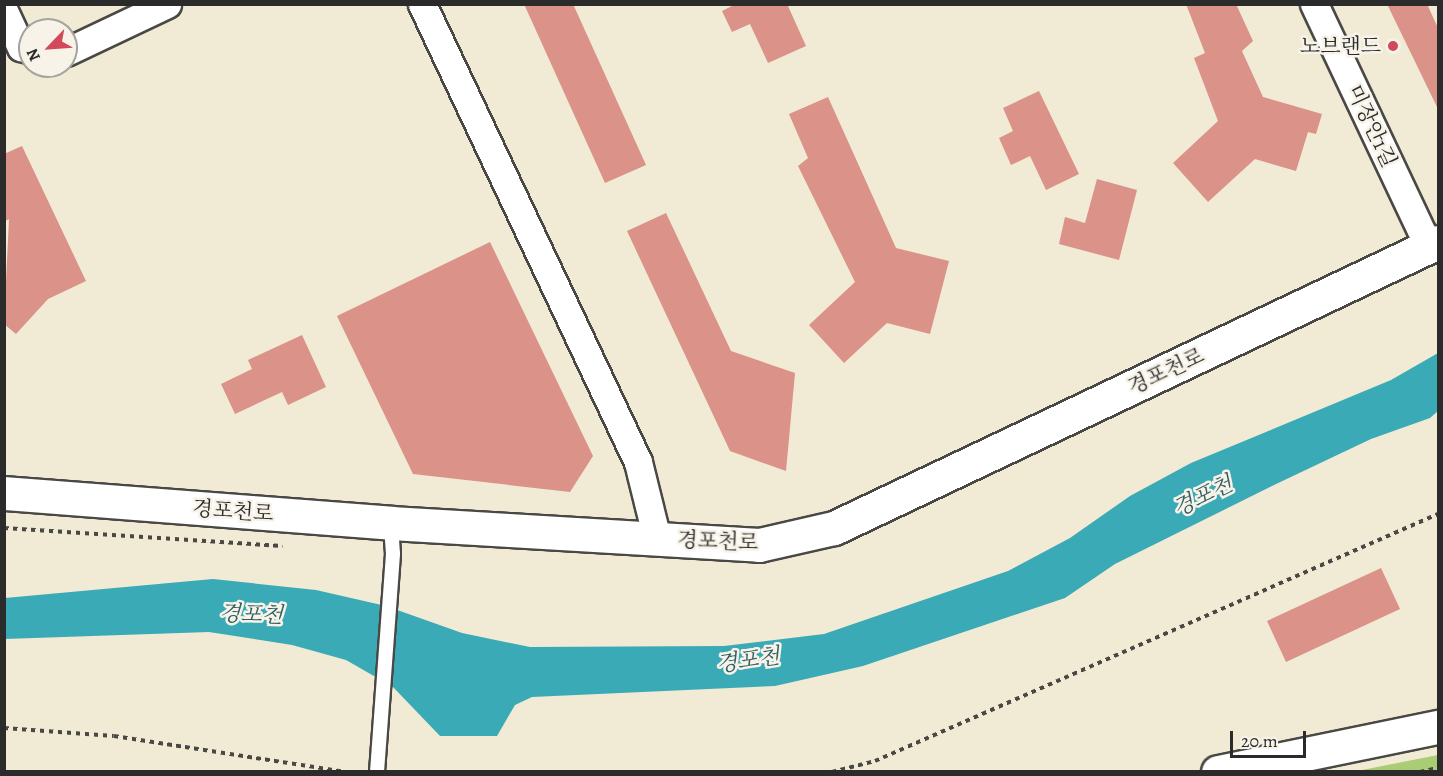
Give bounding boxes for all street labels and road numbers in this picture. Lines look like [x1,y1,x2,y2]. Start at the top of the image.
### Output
street label: 미장안1길 [1342,81,1402,171]
street label: 경포천로 [1124,342,1208,400]
street label: 경포천로 [192,496,274,526]
street label: 경포천로 [677,527,759,555]

